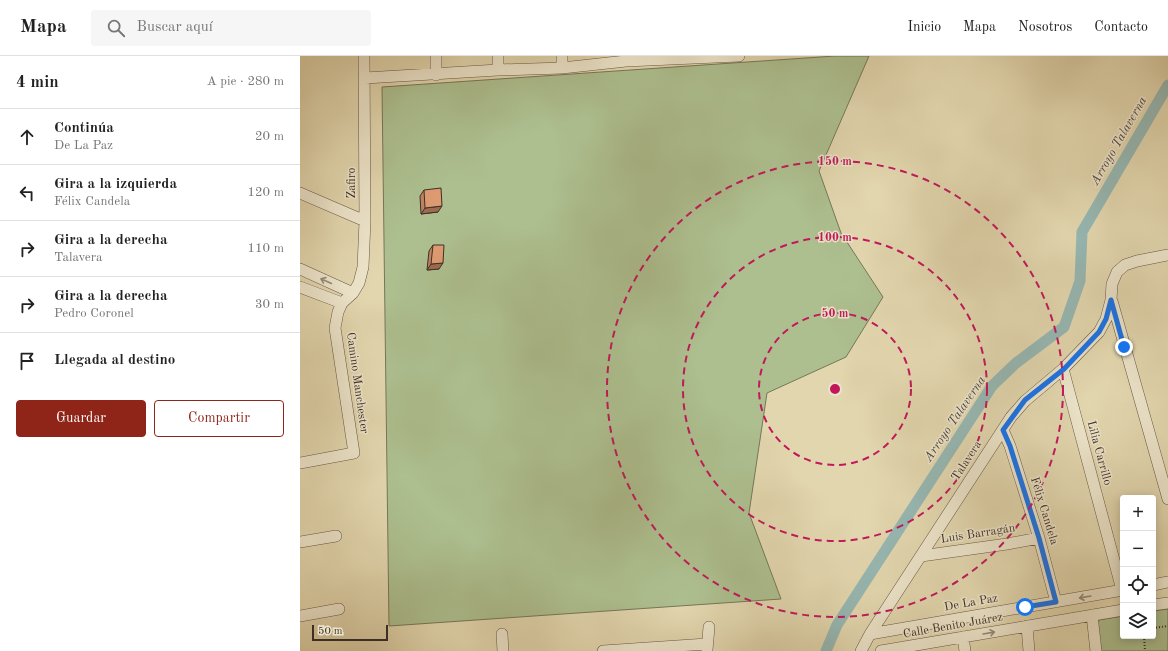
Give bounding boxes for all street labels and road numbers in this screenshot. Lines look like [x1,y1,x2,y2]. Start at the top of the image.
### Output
street label: Zafiro [346,167,358,198]
street label: Camino Manchester [344,332,370,434]
street label: Lilia Carrillo [1085,419,1113,487]
street label: Talavera [950,439,984,483]
street label: Félix Candela [1028,476,1060,546]
street label: Luis Barragán [940,522,1017,546]
street label: De La Paz [943,592,999,614]
street label: Calle Benito Juárez [902,611,1004,641]

